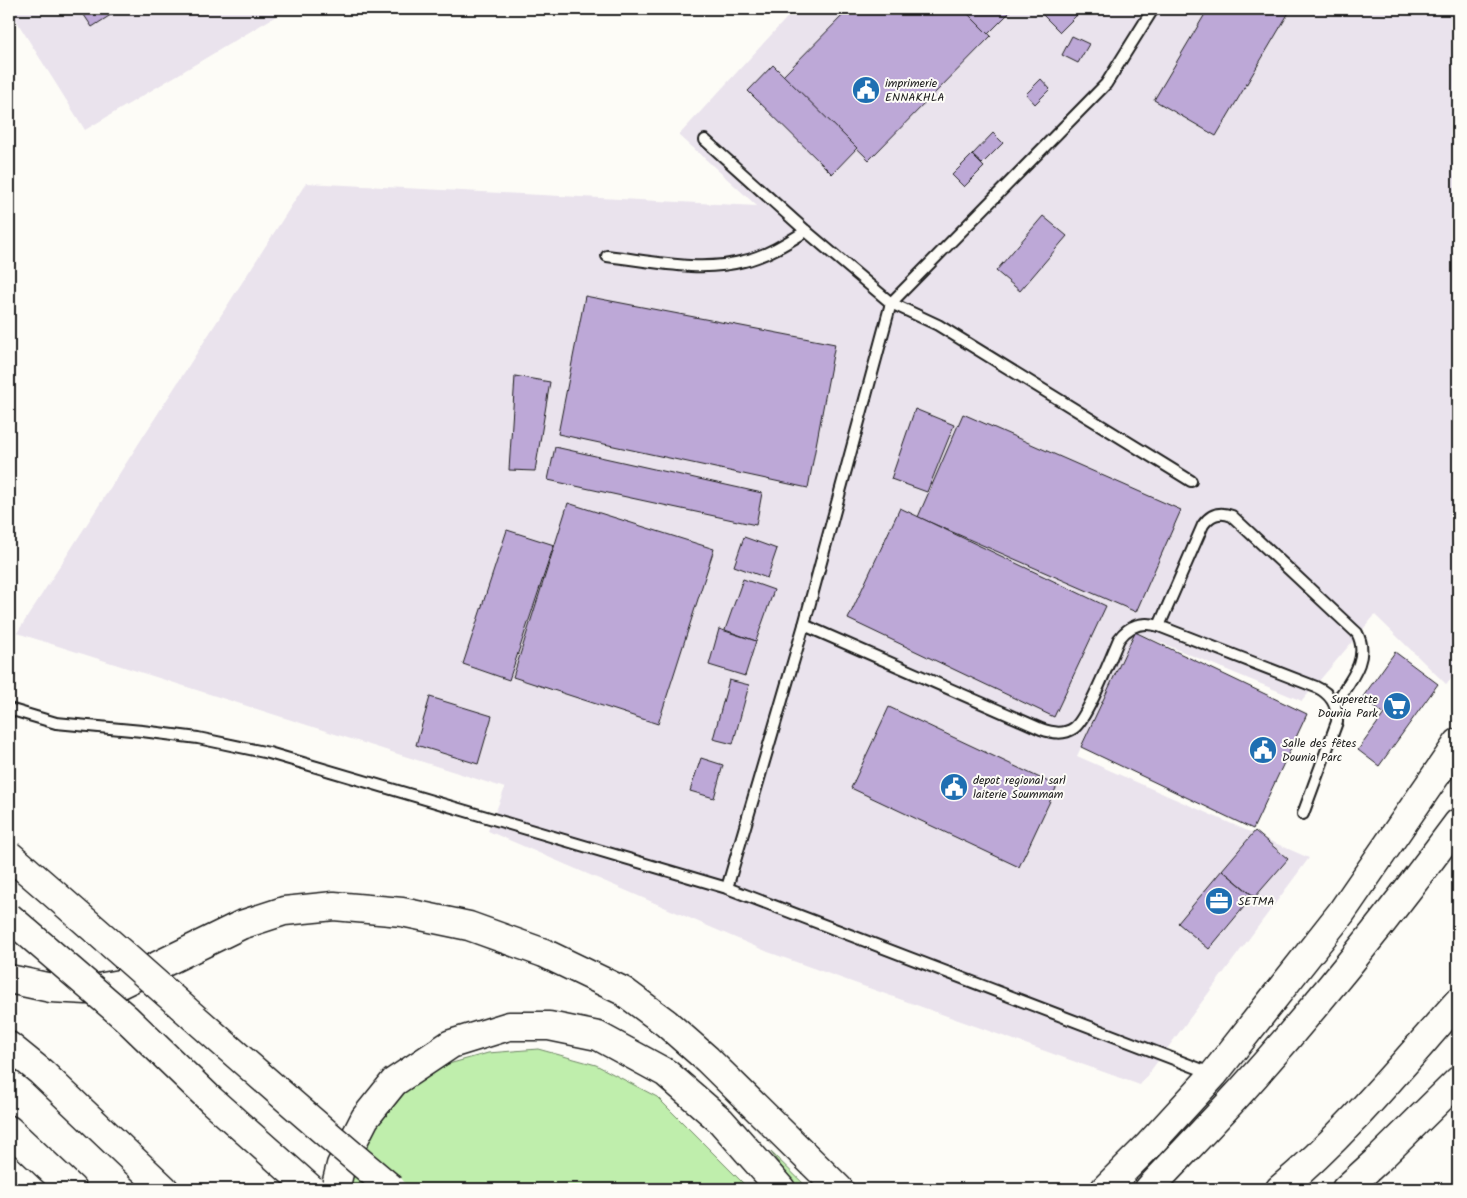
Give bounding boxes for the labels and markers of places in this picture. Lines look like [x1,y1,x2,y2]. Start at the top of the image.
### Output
place label: imprimerie ENNAKHLA [885,74,945,107]
public building icon: imprimerie ENNAKHLA [851,75,881,105]
place label: Superette Dounia Park [1318,690,1379,723]
supermarket icon: Superette Dounia Park [1382,691,1412,721]
place label: Salle des fêtes Dounia Parc [1282,734,1356,767]
public building icon: Salle des fêtes Dounia Parc [1248,735,1278,765]
place label: depot regional sarl laiterie Soummam [973,771,1066,804]
public building icon: depot regional sarl laiterie Soummam [939,772,969,802]
office icon: SETMA [1204,886,1234,916]
place label: SETMA [1238,892,1275,911]

